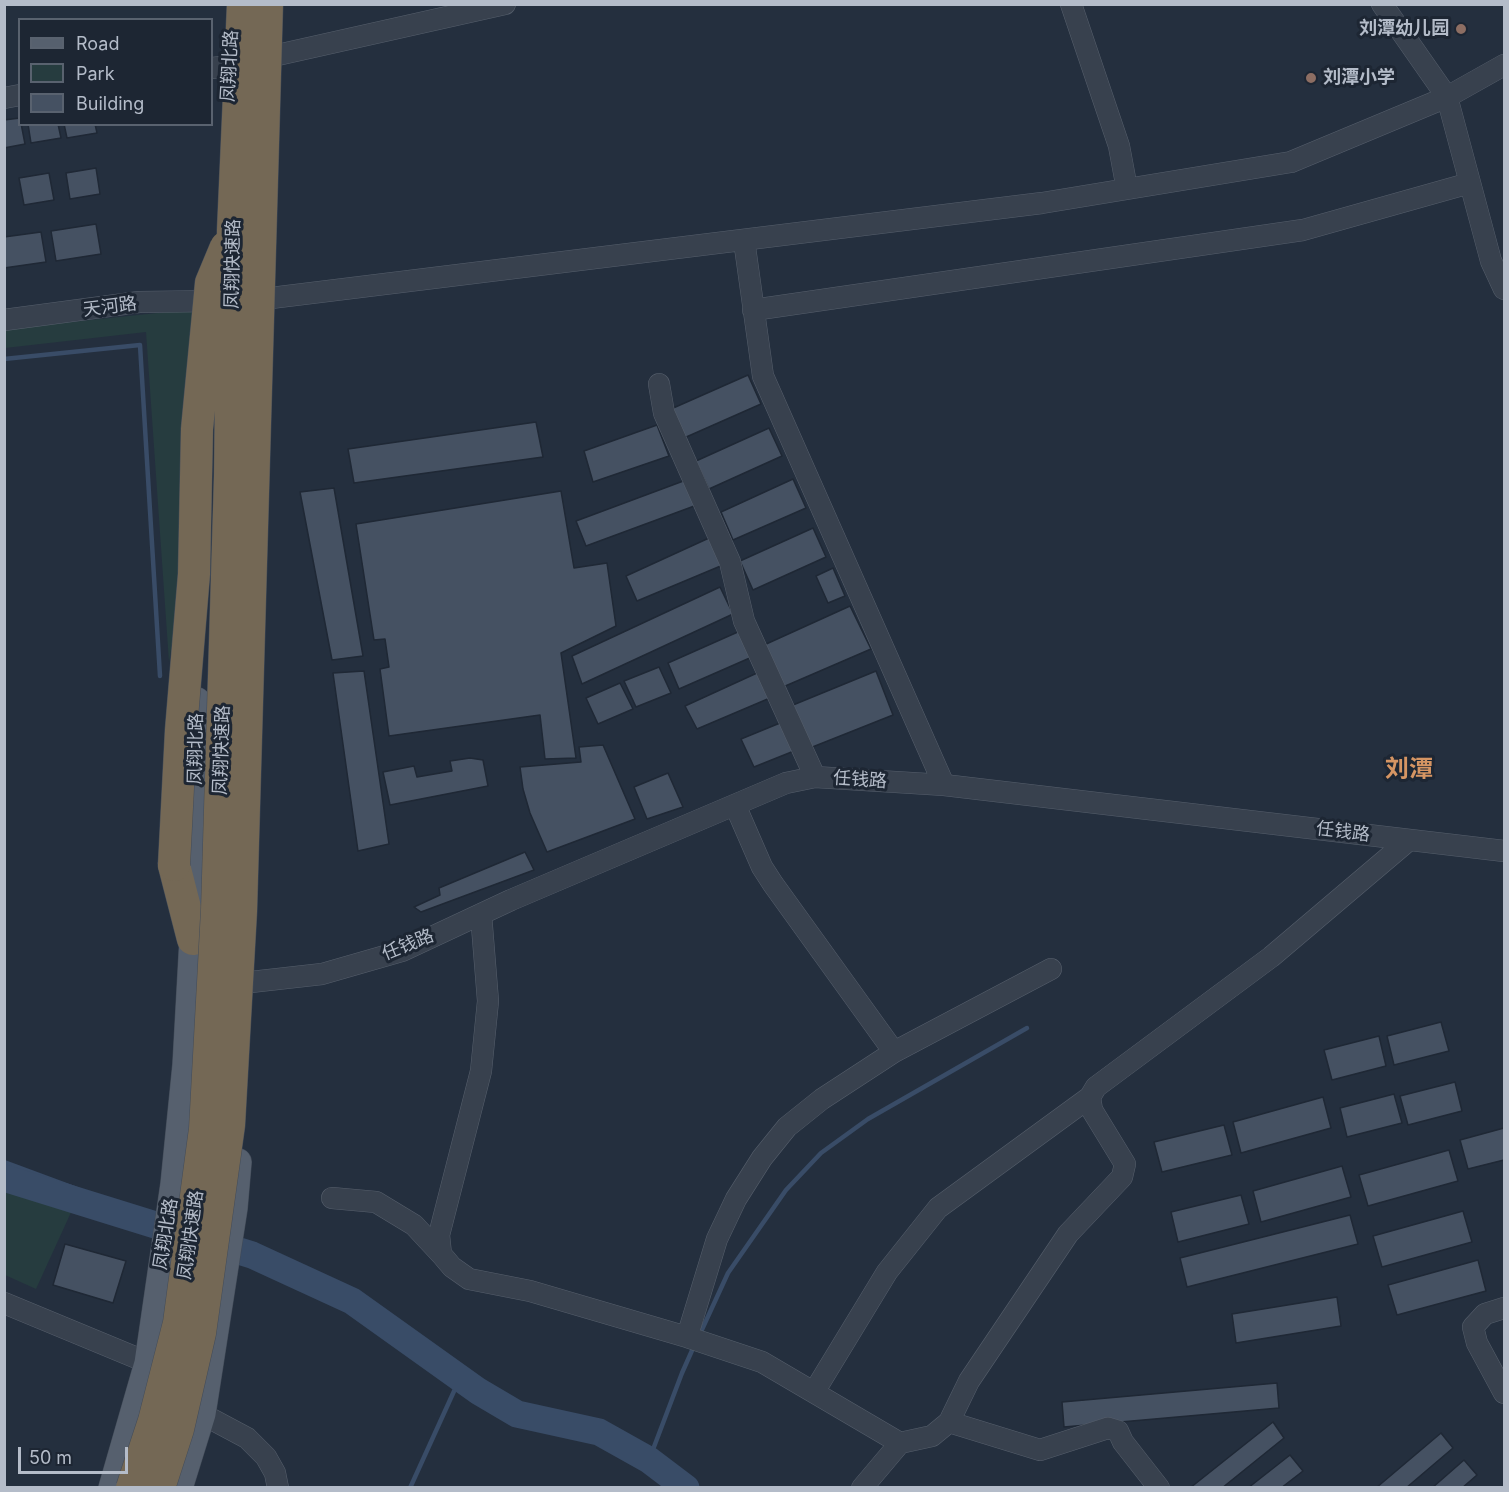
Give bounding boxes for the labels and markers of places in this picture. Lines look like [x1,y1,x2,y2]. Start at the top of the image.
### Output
place label: 刘潭幼儿园 [1359,18,1449,40]
marker: 刘潭幼儿园 [1454,22,1468,36]
place label: 刘潭小学 [1323,67,1395,89]
marker: 刘潭小学 [1304,71,1318,85]

